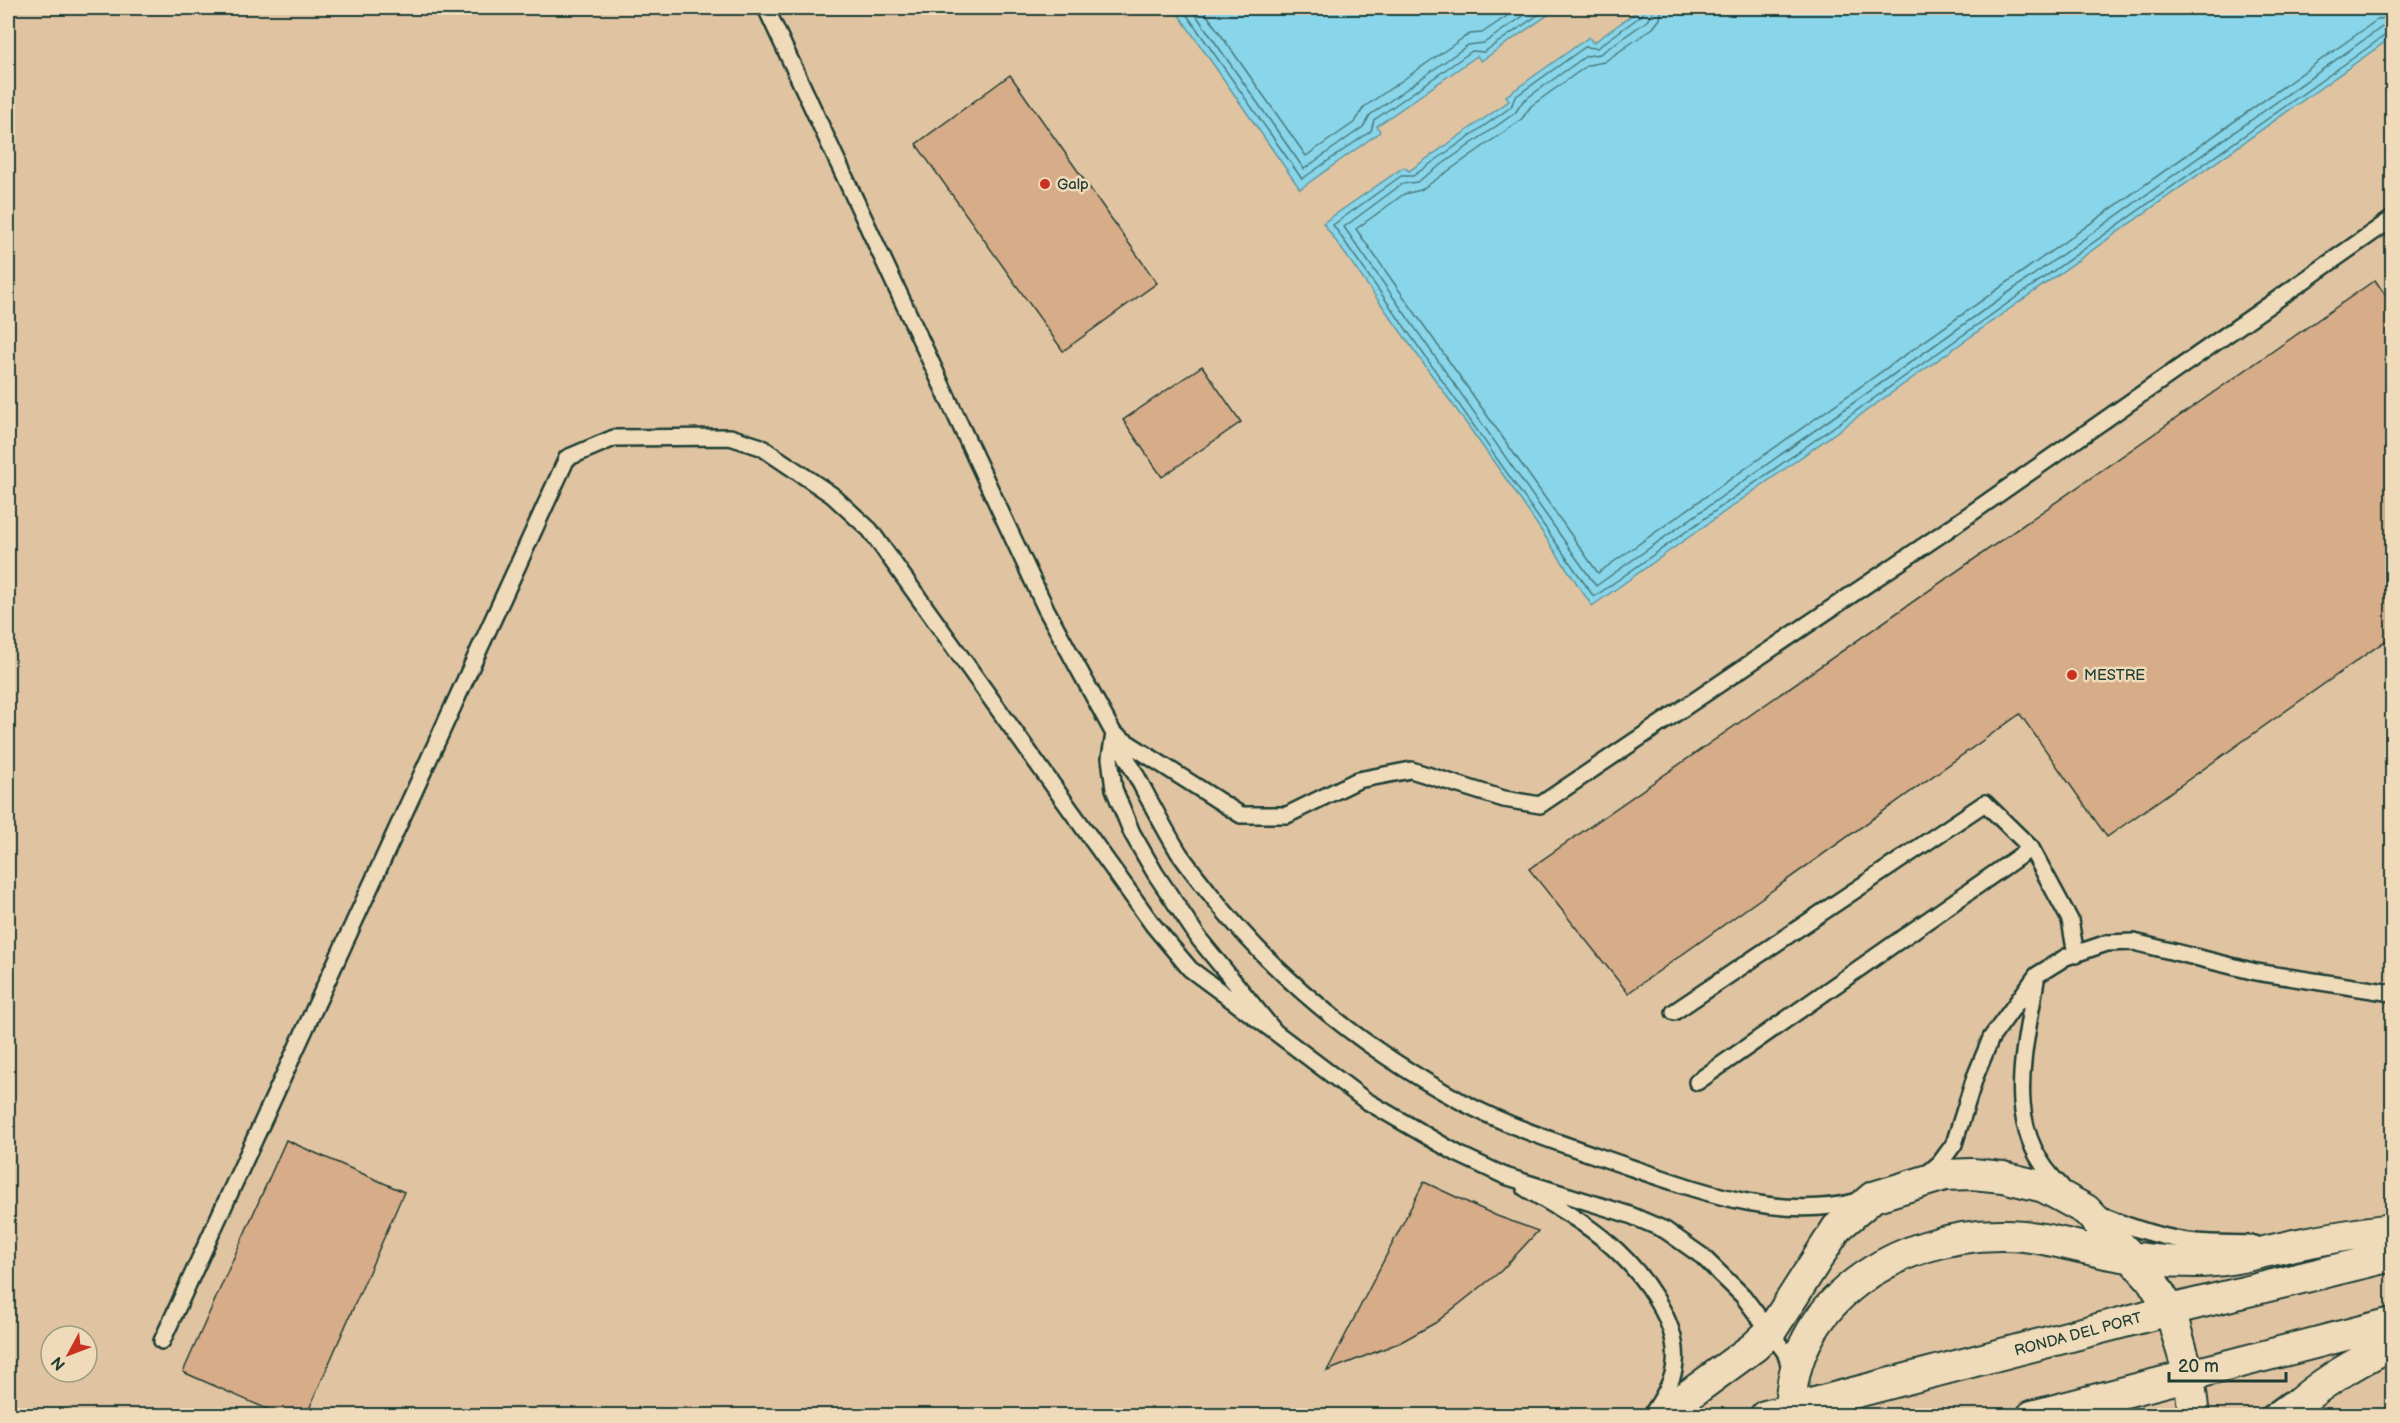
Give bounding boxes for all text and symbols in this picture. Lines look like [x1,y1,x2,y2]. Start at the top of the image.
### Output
place label: Galp [1057,175,1089,194]
marker: Galp [1038,177,1052,191]
place label: MESTRE [2084,666,2145,685]
marker: MESTRE [2065,668,2079,682]
street label: RONDA DEL PORT [2012,1308,2144,1361]
north arrow [39,1324,99,1384]
scale bar [2169,1345,2286,1383]
text: N [48,1352,70,1374]
text: 20 m [2178,1356,2219,1377]

